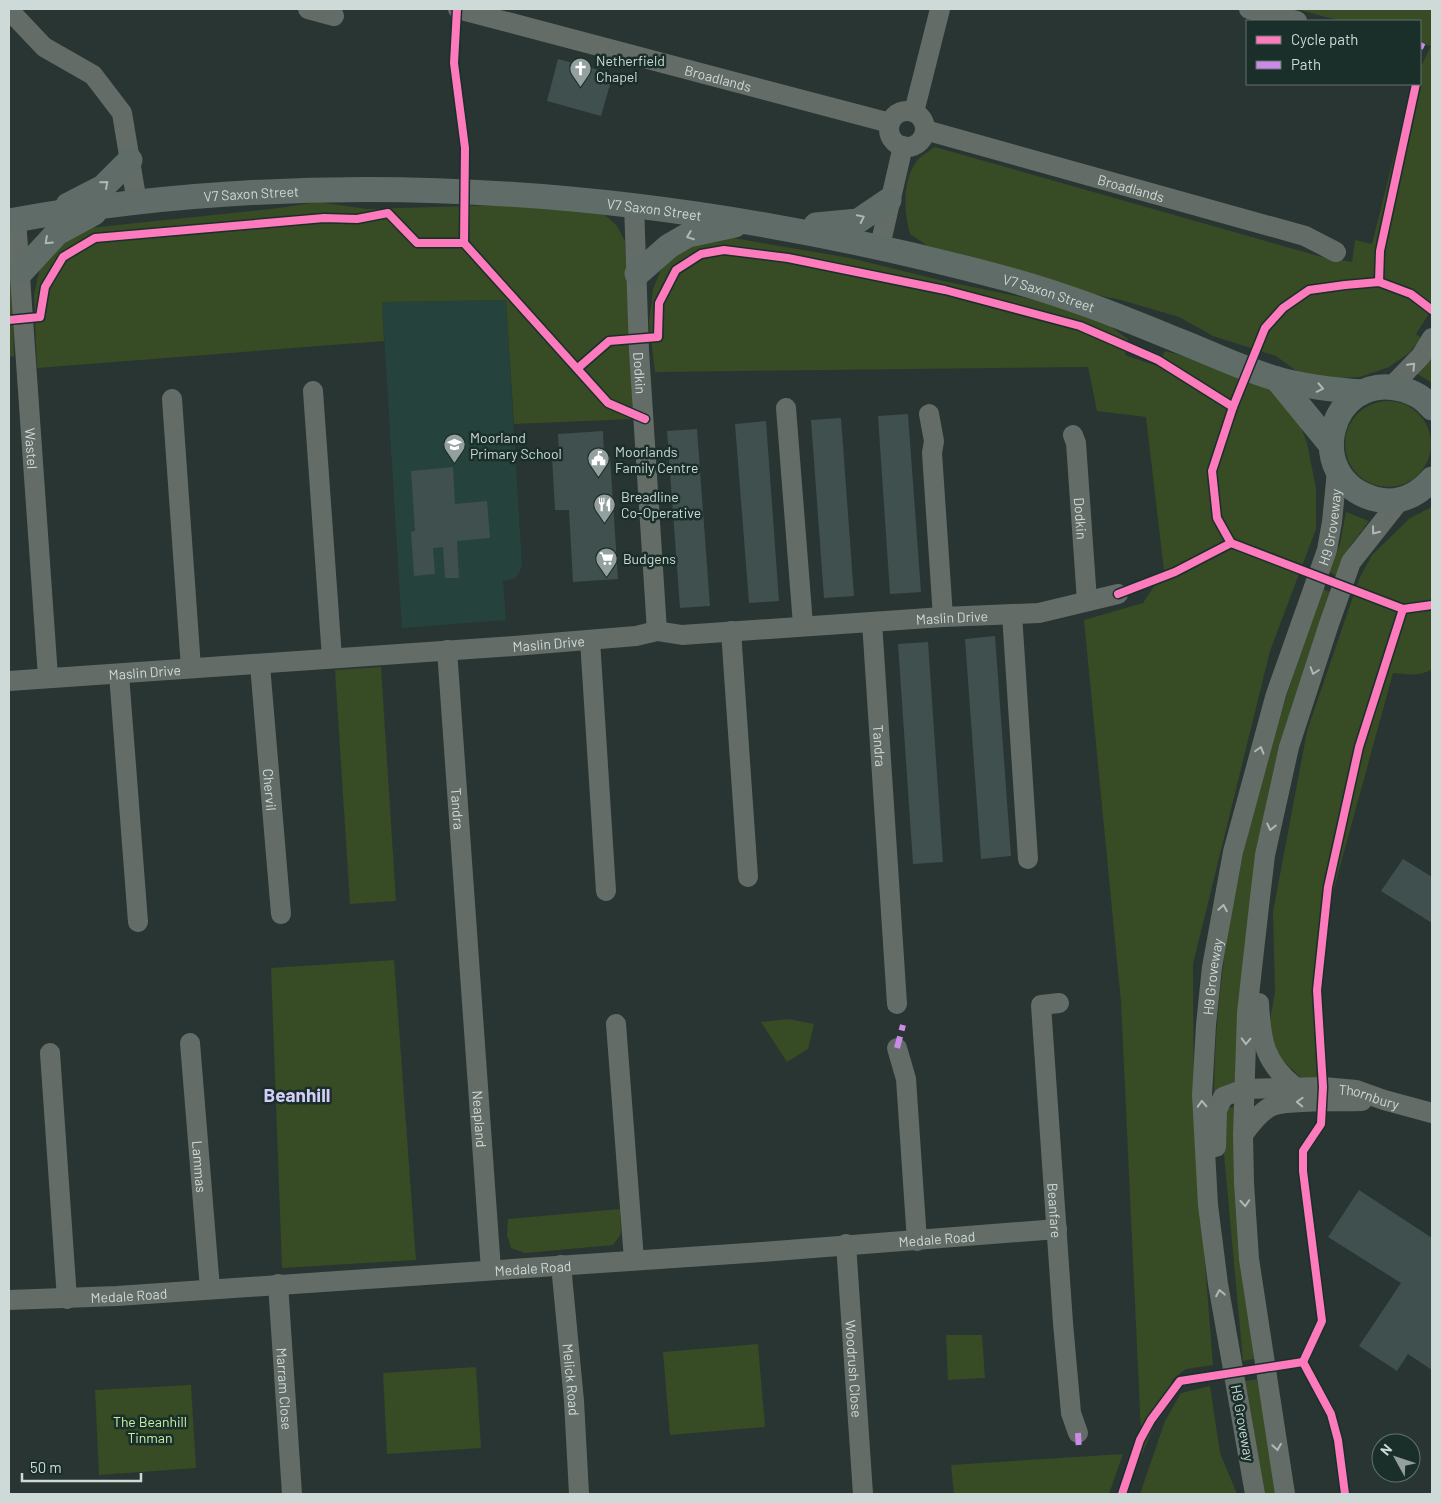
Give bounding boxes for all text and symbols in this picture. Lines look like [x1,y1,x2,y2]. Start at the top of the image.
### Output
legend [1246,20,1421,85]
text: Cycle path [1291,30,1358,48]
place label: Netherfield Chapel [596,52,665,85]
text: Path [1291,55,1321,73]
church icon: Netherfield Chapel [568,56,592,87]
street label: Broadlands [683,61,754,95]
street label: Broadlands [1096,170,1167,205]
one-way arrow [100,181,109,190]
street label: V7 Saxon Street [203,182,299,204]
street label: V7 Saxon Street [606,194,703,223]
one-way arrow [856,214,865,224]
one-way arrow [686,230,695,240]
one-way arrow [45,235,54,244]
street label: V7 Saxon Street [1001,270,1097,315]
street label: Dodkin [631,351,650,394]
one-way arrow [1406,363,1415,372]
one-way arrow [1315,382,1324,393]
street label: Wastel [22,427,42,470]
place label: Moorland Primary School [470,429,562,462]
school or university icon: Moorland Primary School [442,433,466,464]
place label: Moorlands Family Centre [615,443,698,476]
public building icon: Moorlands Family Centre [587,447,611,478]
street label: H9 Groveway [1314,487,1344,568]
place label: Breadline Co-Operative [621,488,701,521]
restaurant icon: Breadline Co-Operative [593,492,617,523]
street label: Dodkin [1071,497,1091,540]
one-way arrow [1373,525,1381,534]
supermarket icon: Budgens [595,546,619,577]
place label: Budgens [623,550,676,567]
street label: Maslin Drive [915,607,988,627]
street label: Maslin Drive [512,632,585,655]
street label: Maslin Drive [108,661,181,683]
one-way arrow [1309,666,1319,674]
street label: Tandra [870,724,890,767]
one-way arrow [1254,746,1264,754]
street label: Chervil [260,768,281,811]
street label: Tandra [448,787,468,830]
one-way arrow [1266,823,1277,832]
one-way arrow [1217,903,1227,912]
street label: H9 Groveway [1199,936,1226,1016]
one-way arrow [1241,1037,1252,1045]
street label: Thornbury [1338,1080,1402,1112]
district label: Beanhill [264,1083,330,1106]
street label: Neapland [470,1090,491,1148]
one-way arrow [1296,1097,1304,1107]
one-way arrow [1197,1100,1207,1108]
street label: Lammas [189,1140,211,1194]
street label: Beanfare [1045,1182,1066,1239]
one-way arrow [1240,1199,1251,1207]
street label: Medale Road [898,1227,976,1250]
street label: Medale Road [494,1257,572,1279]
street label: Medale Road [90,1284,168,1305]
one-way arrow [1215,1289,1226,1298]
street label: Woodrush Close [843,1319,866,1418]
street label: Melick Road [560,1343,583,1416]
street label: Marram Close [274,1347,296,1430]
street label: H9 Groveway [1228,1383,1258,1463]
park label: The Beanhill Tinman [113,1413,187,1446]
north arrow [1371,1433,1421,1483]
text: N [1376,1440,1395,1458]
one-way arrow [1272,1442,1282,1451]
scale bar [22,1450,141,1482]
text: 50 m [30,1458,62,1476]

